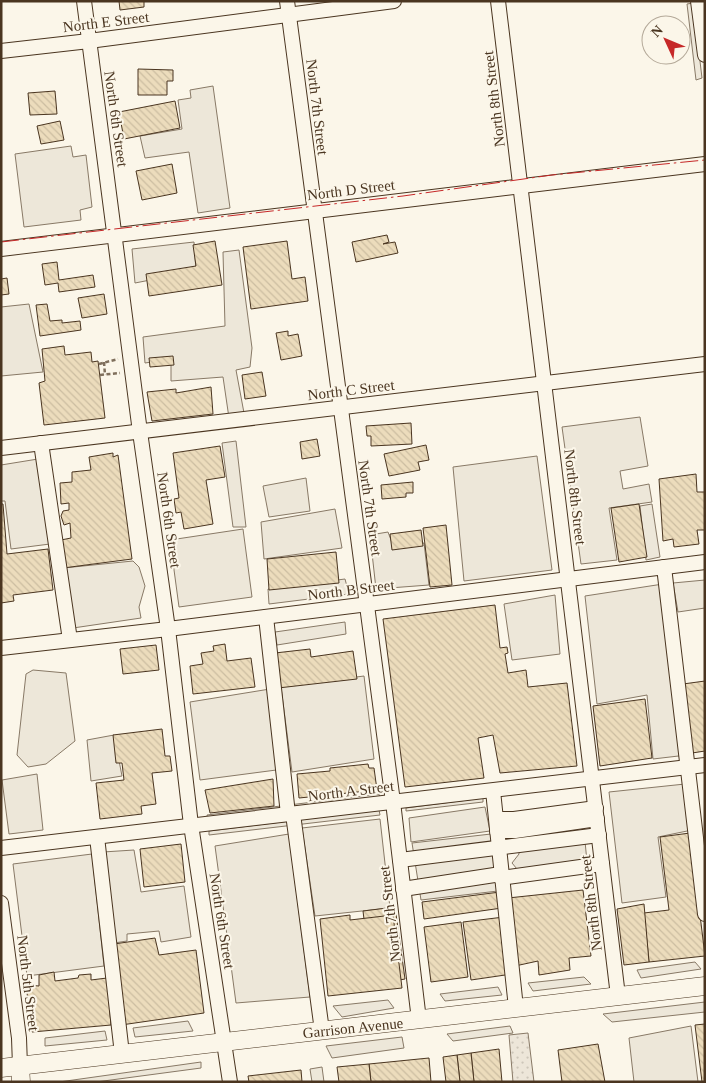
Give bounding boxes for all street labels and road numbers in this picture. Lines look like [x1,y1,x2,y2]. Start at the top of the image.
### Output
street label: North E Street [62,9,151,35]
street label: North 8th Street [480,49,508,148]
street label: North 7th Street [303,58,331,157]
street label: North 6th Street [101,70,131,169]
street label: North D Street [306,177,397,203]
street label: North C Street [307,377,396,403]
street label: North 8th Street [561,448,589,547]
street label: North 7th Street [355,459,385,558]
street label: North 6th Street [154,471,184,570]
street label: North B Street [307,577,396,603]
street label: North A Street [307,778,396,804]
street label: North 8th Street [577,853,605,952]
street label: North 7th Street [376,864,404,963]
street label: North 6th Street [207,872,238,971]
street label: North 5th Street [14,934,42,1033]
street label: Garrison Avenue [302,1015,404,1041]

